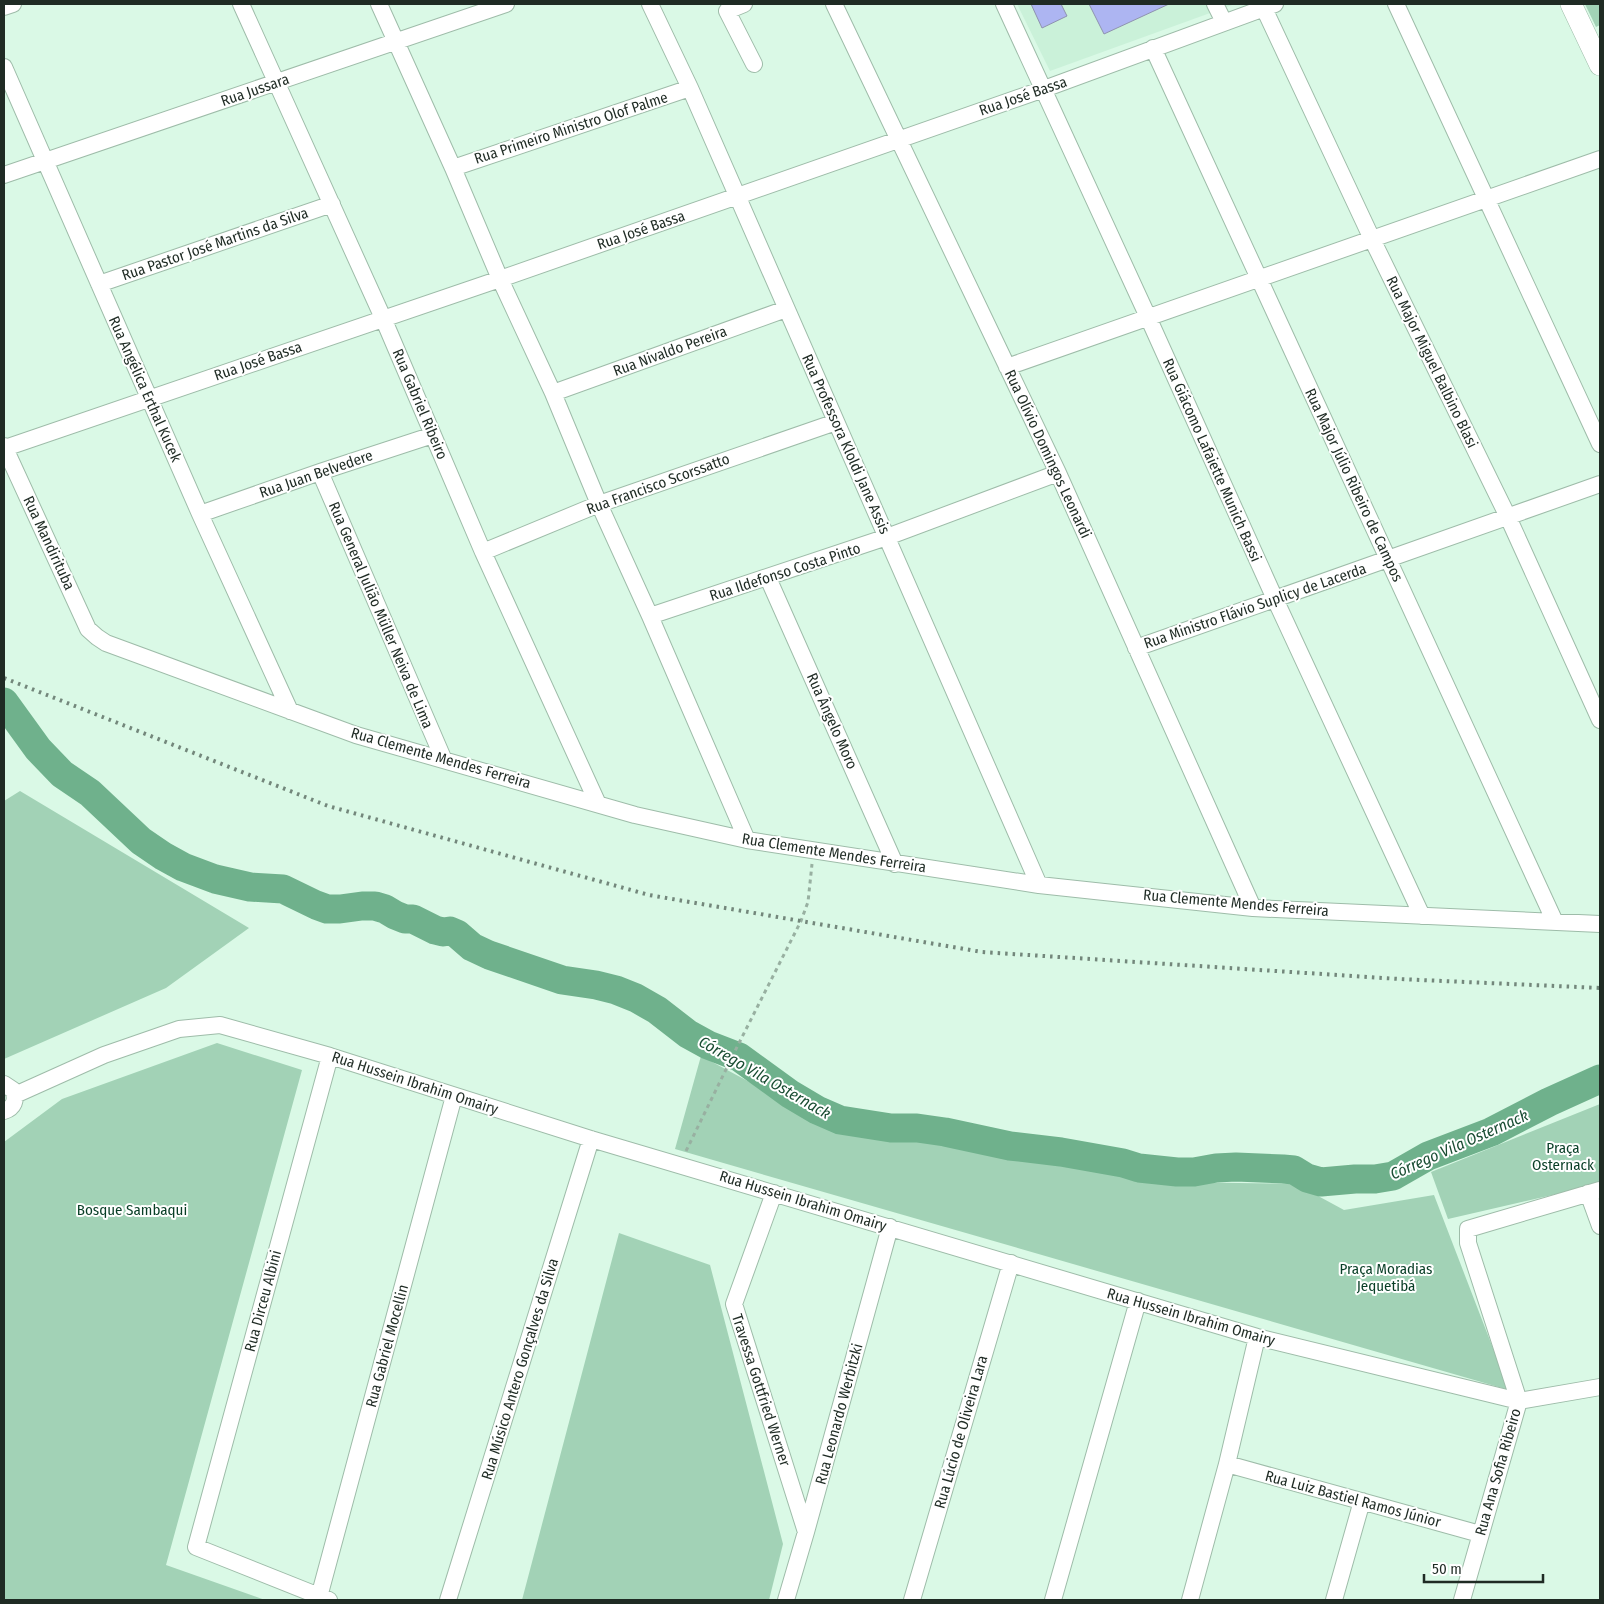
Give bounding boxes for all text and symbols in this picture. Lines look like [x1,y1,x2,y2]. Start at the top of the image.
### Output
street label: Rua Jussara [219,70,291,110]
street label: Rua José Bassa [977,73,1069,119]
street label: Rua Primeiro Ministro Olof Palme [472,88,670,168]
street label: Rua Pastor José Martins da Silva [120,204,310,284]
street label: Rua José Bassa [595,207,687,253]
street label: Rua Major Miguel Balbino Blasi [1382,273,1482,451]
street label: Rua Angélica Erthal Kucek [105,313,185,465]
street label: Rua Nivaldo Pereira [611,322,729,380]
street label: Rua José Bassa [212,338,304,384]
street label: Rua Gabriel Ribeiro [389,346,451,462]
street label: Rua Professora Kloldi Jane Assis [798,351,894,537]
street label: Rua Giácomo Lafaiette Munich Bassi [1159,355,1265,565]
street label: Rua Olívio Domingos Leonardi [1001,367,1095,541]
street label: Rua Major Júlio Ribeiro de Campos [1301,385,1407,585]
street label: Rua Juan Belvedere [257,446,375,502]
street label: Rua Francisco Scorssatto [584,450,732,518]
street label: Rua Mandirituba [19,493,79,593]
street label: Rua General Julião Müller Neiva de Lima [325,499,437,731]
street label: Rua Ildefonso Costa Pinto [707,539,863,605]
street label: Rua Ministro Flávio Suplicy de Lacerda [1141,559,1369,653]
street label: Rua Ângelo Moro [803,670,861,772]
street label: Rua Clemente Mendes Ferreira [349,724,533,792]
street label: Rua Clemente Mendes Ferreira [741,830,927,876]
street label: Rua Clemente Mendes Ferreira [1142,886,1330,920]
water label: Córrego Vila Osternack [695,1032,834,1123]
street label: Rua Hussein Ibrahim Omairy [330,1048,501,1119]
water label: Córrego Vila Osternack [1387,1105,1531,1183]
park label: Praça Osternack [1532,1139,1594,1174]
street label: Rua Hussein Ibrahim Omairy [717,1167,889,1235]
park label: Bosque Sambaqui [77,1201,187,1219]
street label: Rua Dirceu Albini [241,1248,285,1354]
street label: Rua Músico Antero Gonçalves da Silva [478,1256,562,1482]
park label: Praça Moradias Jequetibá [1340,1260,1432,1295]
street label: Rua Gabriel Mocellin [362,1283,412,1409]
street label: Rua Hussein Ibrahim Omairy [1105,1284,1277,1350]
street label: Travessa Gottfried Werner [728,1312,794,1469]
street label: Rua Leonardo Werbitzki [812,1342,866,1486]
street label: Rua Lúcio de Oliveira Lara [931,1353,991,1511]
street label: Rua Ana Sofia Ribeiro [1471,1406,1525,1538]
street label: Rua Luiz Bastiel Ramos Júnior [1263,1467,1444,1531]
scale bar [1424,1552,1543,1584]
text: 50 m [1432,1560,1462,1578]

